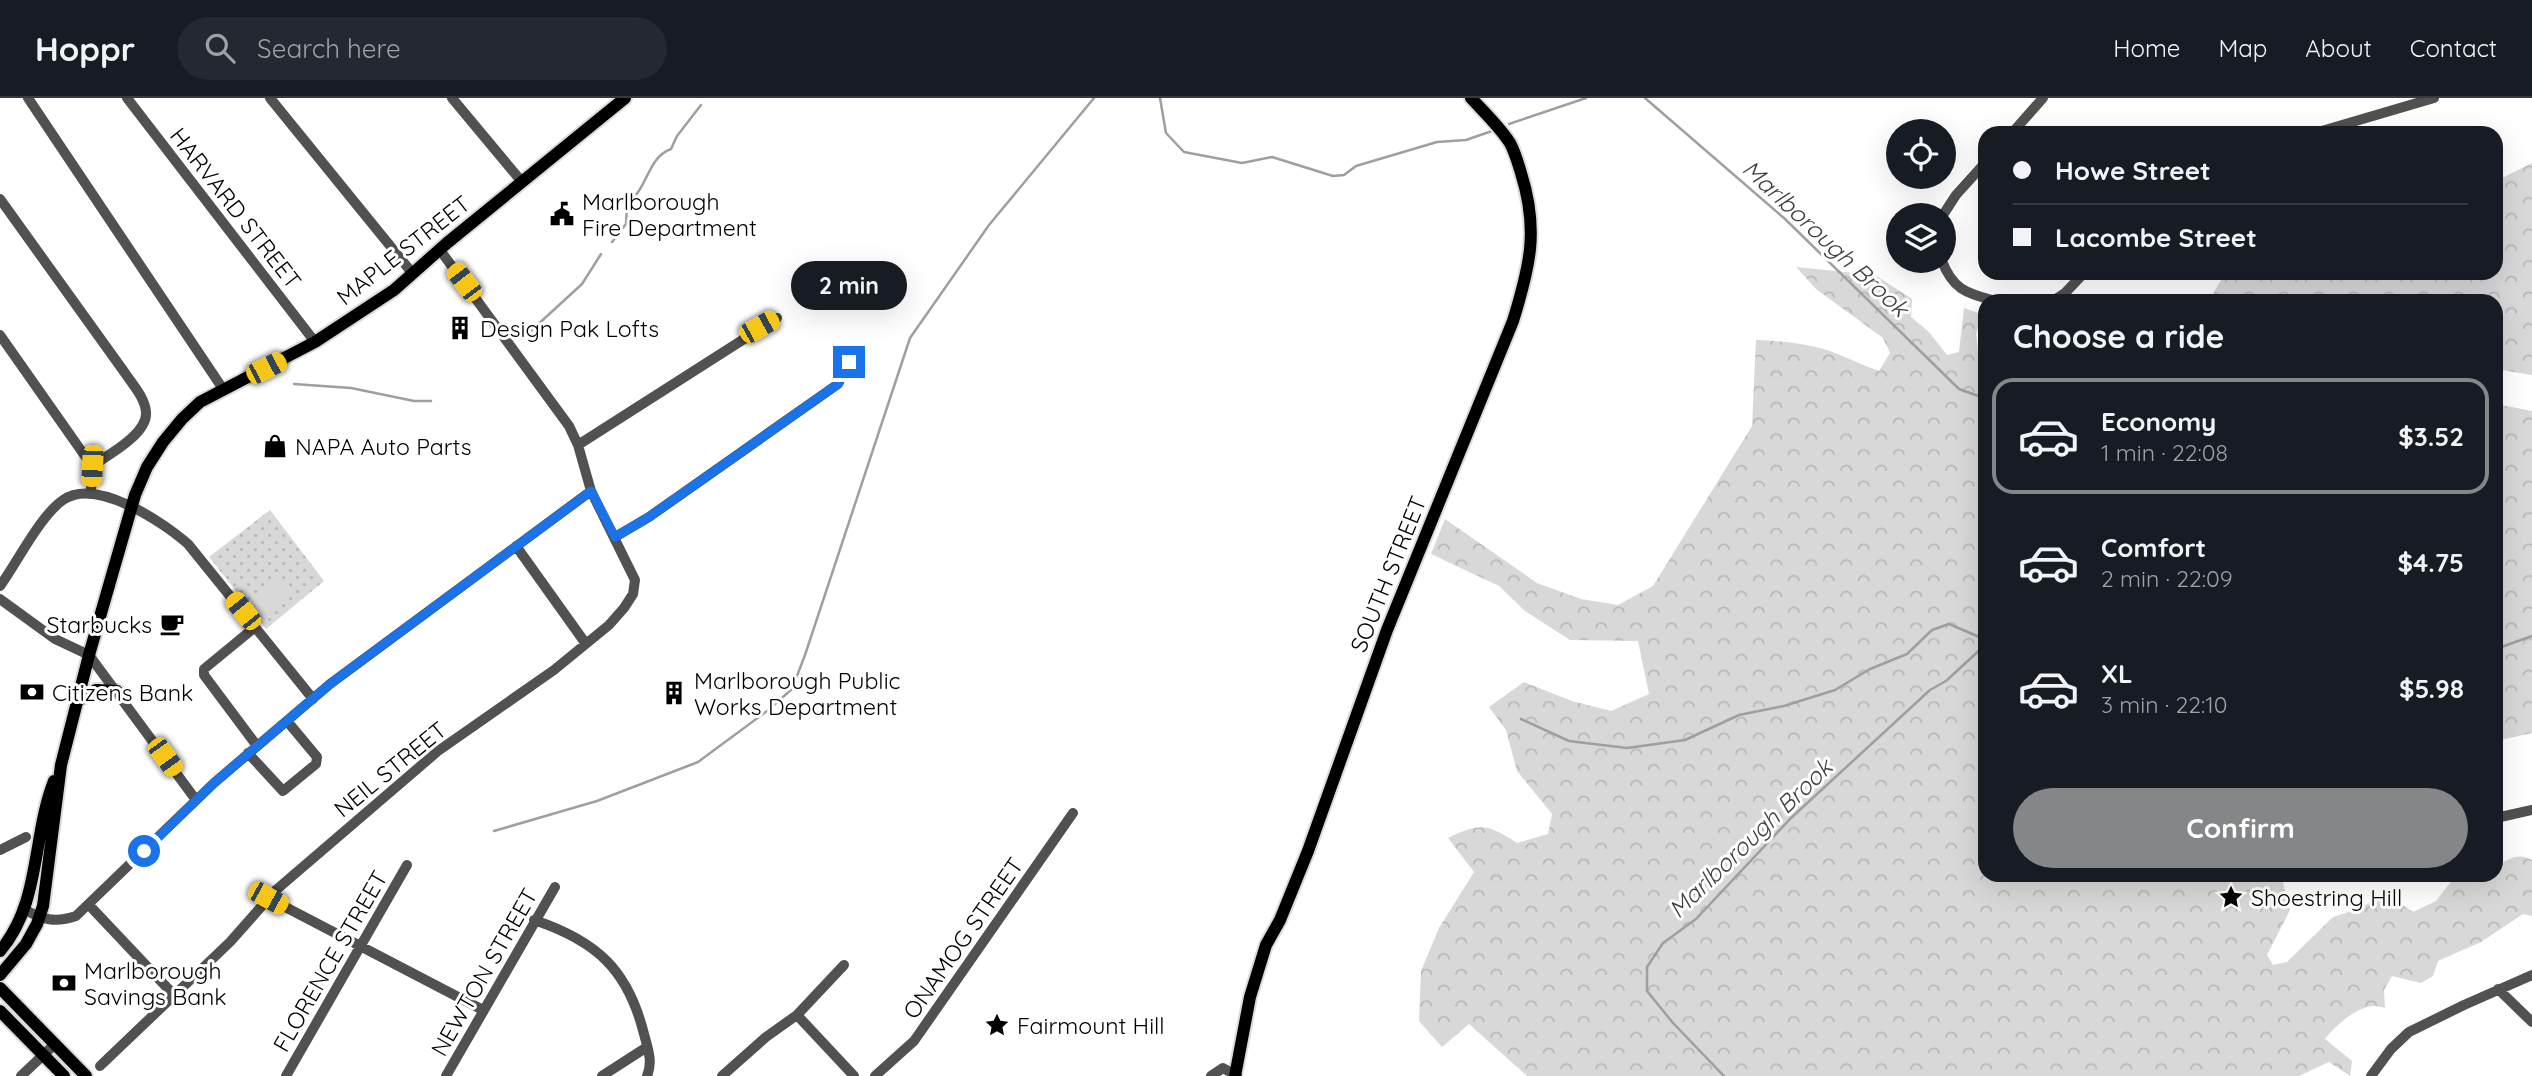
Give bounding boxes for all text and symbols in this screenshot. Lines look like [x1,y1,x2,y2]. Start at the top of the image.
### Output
search box [177,17,667,80]
text: Hoppr [35,28,135,69]
icon: search [201,29,239,67]
text: Search here [257,32,401,65]
text: Home [2113,33,2180,63]
text: Map [2218,33,2267,63]
text: About [2305,33,2372,63]
text: Contact [2410,33,2497,63]
map controls [1886,119,1956,273]
button: locate [1886,119,1956,189]
street label: HARVARD STREET [164,122,308,294]
water label: Marlborough Brook [1737,153,1917,324]
text: Howe Street [2055,154,2211,187]
place label: Marlborough Fire Department [582,187,757,242]
street label: MAPLE STREET [330,189,476,311]
public building icon: Marlborough Fire Department [548,200,576,228]
button: layers [1886,203,1956,273]
text: Lacombe Street [2055,221,2257,254]
car [443,259,486,305]
callout: 2 min [791,260,907,310]
text: 2 min [819,271,879,300]
car [736,308,783,346]
building icon: Design Pak Lofts [446,314,474,342]
place label: Design Pak Lofts [480,314,659,343]
text: Choose a ride [2013,316,2225,356]
route end [833,346,865,378]
car [243,349,290,387]
icon: car [2017,405,2080,468]
text: Economy [2101,405,2216,438]
text: $3.52 [2398,420,2464,453]
shop icon: NAPA Auto Parts [261,432,289,460]
place label: NAPA Auto Parts [295,432,472,461]
text: 1 min · 22:08 [2101,438,2228,467]
car [81,444,104,488]
street label: SOUTH STREET [1343,492,1433,656]
icon: car [2017,531,2080,594]
text: Comfort [2101,531,2206,564]
text: $4.75 [2397,546,2464,579]
text: 2 min · 22:09 [2101,564,2233,593]
car [222,588,265,634]
place label: Starbucks [47,610,152,639]
cafe icon: Starbucks [158,610,186,638]
icon: car [2017,657,2080,720]
text: XL [2101,657,2133,690]
place label: Marlborough Public Works Department [694,666,901,721]
text: $5.98 [2399,672,2464,705]
bank icon: Citizens Bank [18,678,46,706]
place label: Citizens Bank [52,678,193,707]
building icon: Marlborough Public Works Department [660,679,688,707]
text: 3 min · 22:10 [2101,690,2228,719]
street label: NEIL STREET [328,715,452,823]
car [145,734,186,780]
water label: Marlborough Brook [1662,751,1840,924]
button: Confirm [2013,788,2468,868]
route start [128,835,160,867]
street label: ONAMOG STREET [897,852,1030,1024]
street label: FLORENCE STREET [266,865,394,1057]
car [245,879,292,917]
street label: NEWTON STREET [424,883,544,1061]
place icon: Shoestring Hill [2217,883,2245,911]
place label: Shoestring Hill [2251,883,2402,912]
place label: Marlborough Savings Bank [84,956,227,1011]
bank icon: Marlborough Savings Bank [50,969,78,997]
place icon: Fairmount Hill [983,1011,1011,1039]
place label: Fairmount Hill [1017,1011,1165,1040]

